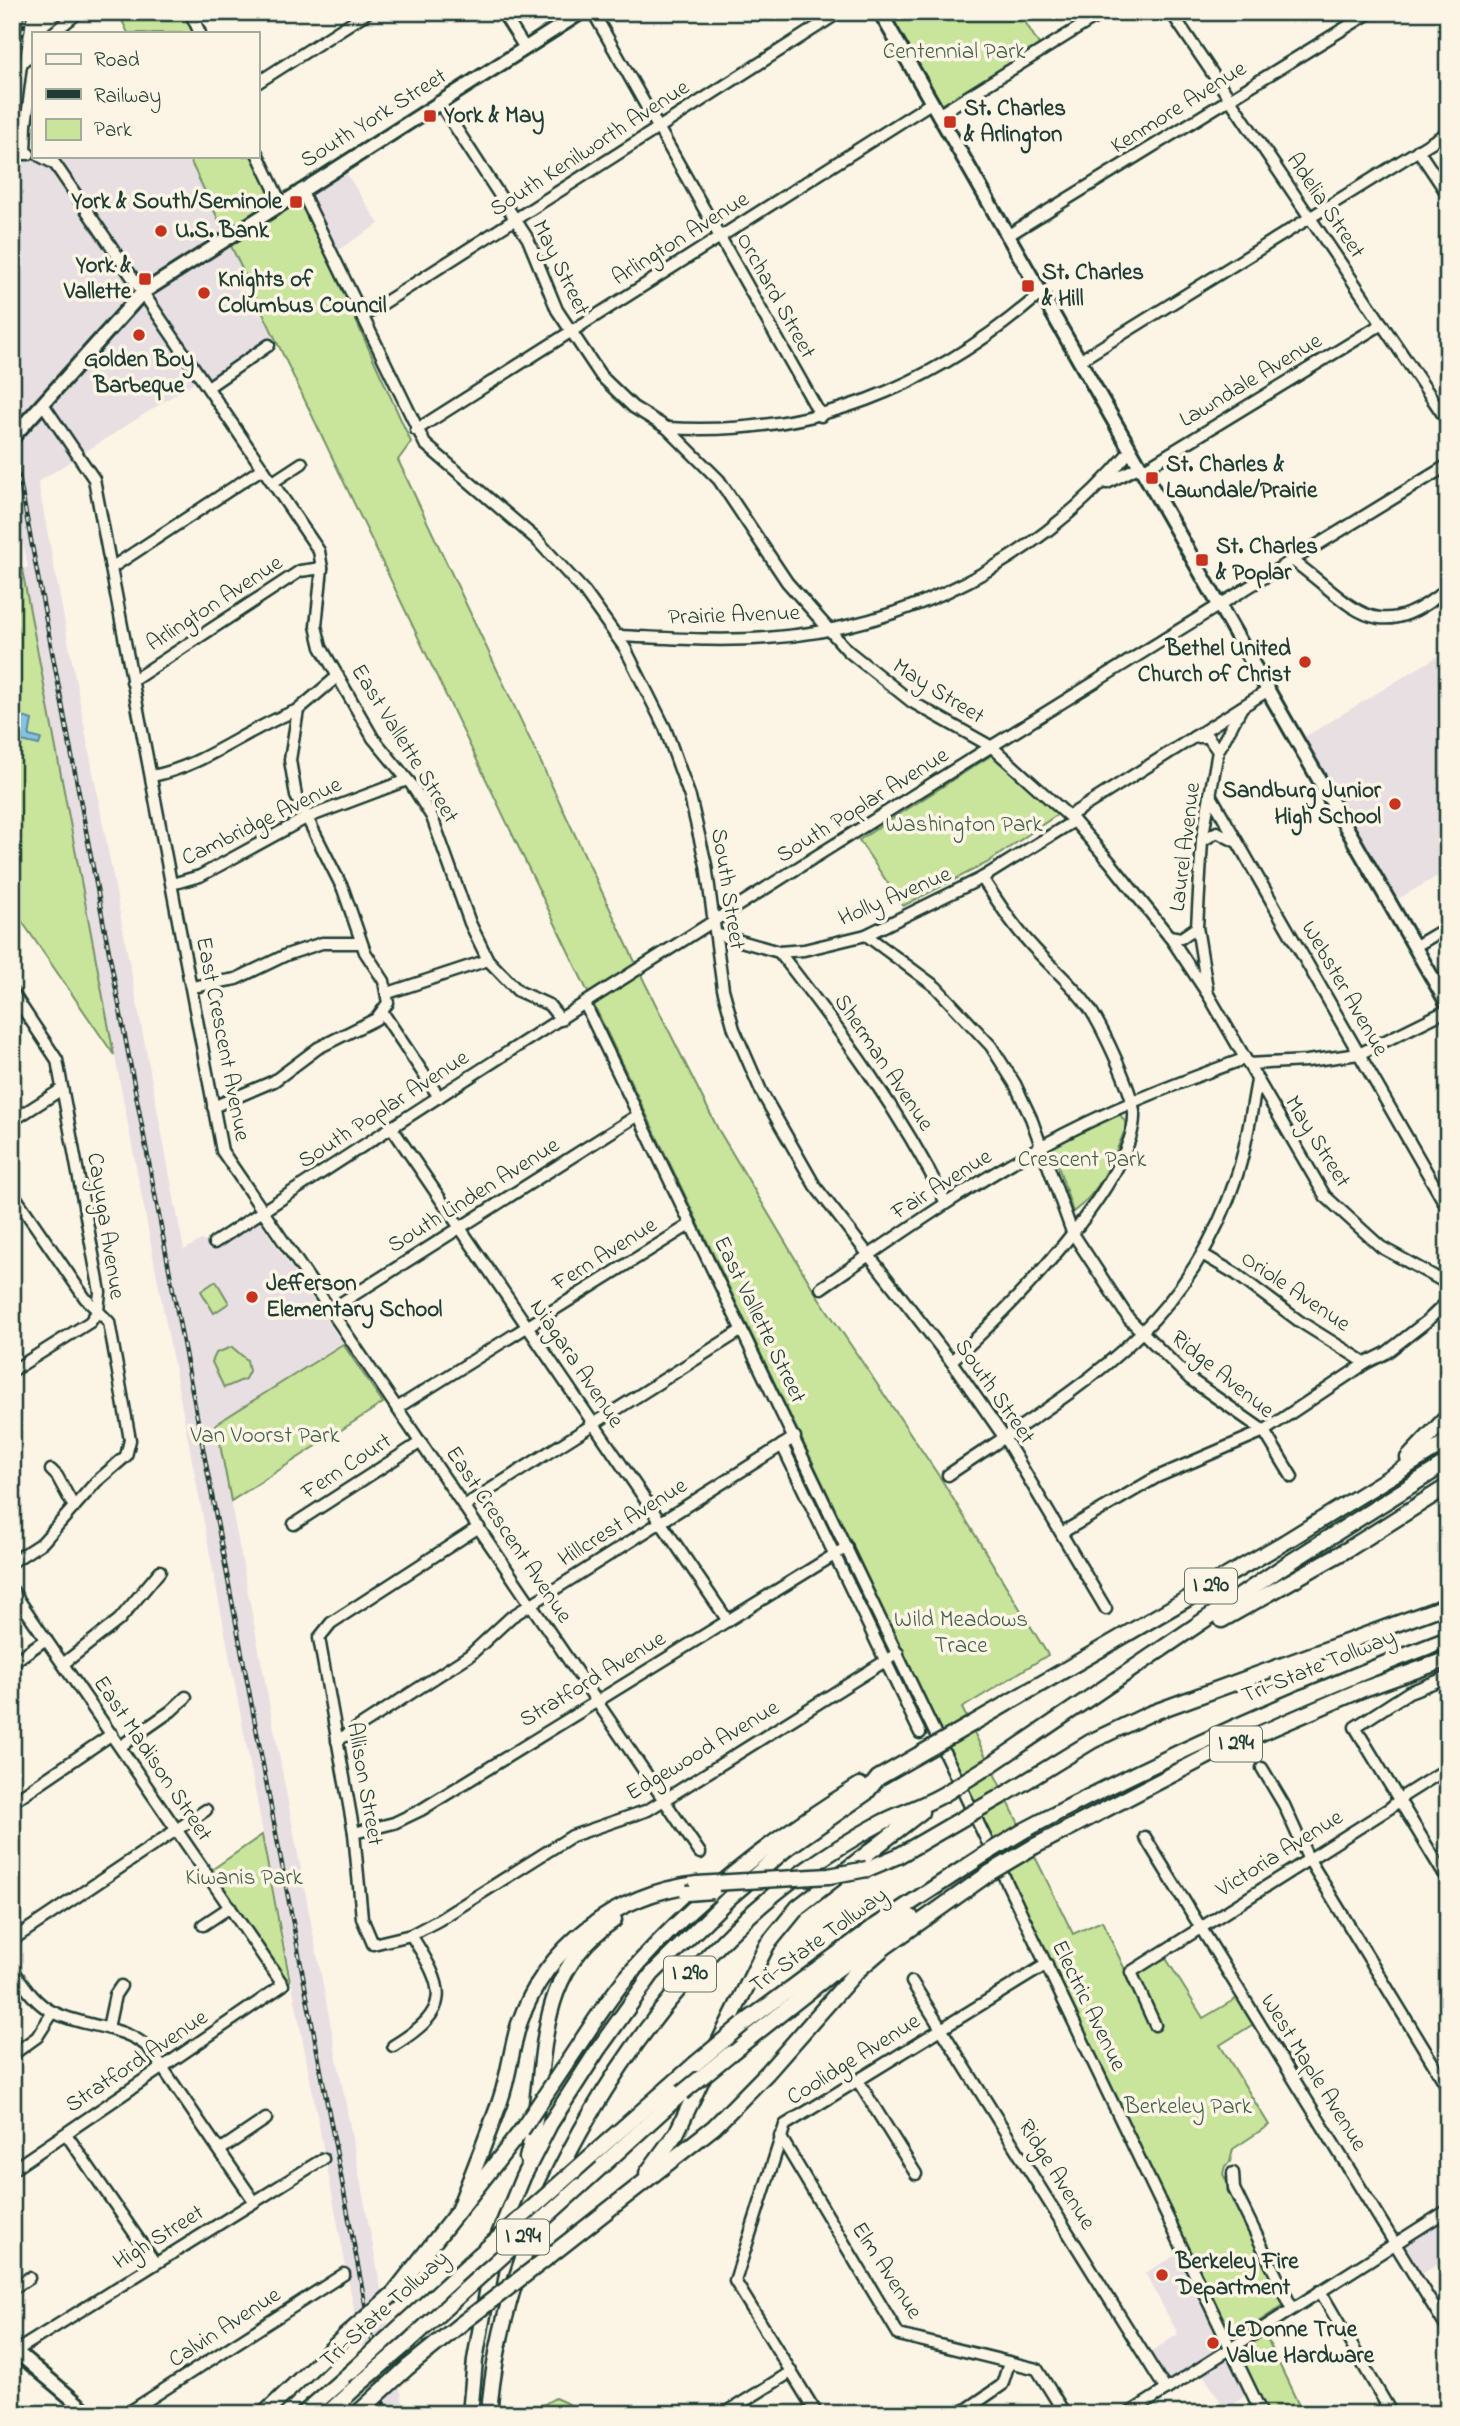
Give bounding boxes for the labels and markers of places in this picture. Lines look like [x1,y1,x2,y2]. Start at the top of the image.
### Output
place label: St. Charles & Arlington [963,93,1066,154]
place label: York & May [443,100,544,135]
marker: York & May [422,108,438,124]
marker: St. Charles & Arlington [942,114,958,130]
place label: York & South/Seminole [71,186,283,219]
marker: York & South/Seminole [288,194,304,210]
place label: U.S. Bank [175,215,270,248]
marker: U.S. Bank [153,223,169,239]
place label: York & Vallette [63,250,132,309]
place label: St. Charles & Hill [1041,257,1144,316]
place label: Knights of Columbus Council [218,264,387,323]
marker: York & Vallette [137,271,153,287]
marker: St. Charles & Hill [1020,278,1036,294]
marker: Knights of Columbus Council [196,285,212,301]
marker: Golden Boy Barbeque [131,327,147,343]
place label: Golden Boy Barbeque [84,344,194,403]
place label: St. Charles & Lawndale/Prairie [1166,449,1318,508]
marker: St. Charles & Lawndale/Prairie [1144,470,1160,486]
place label: St. Charles & Poplar [1215,531,1318,590]
marker: St. Charles & Poplar [1194,552,1210,568]
place label: Bethel United Church of Christ [1138,633,1291,692]
marker: Bethel United Church of Christ [1297,654,1313,670]
place label: Sandburg Junior High School [1222,775,1382,836]
marker: Sandburg Junior High School [1387,796,1403,812]
place label: Jefferson Elementary School [266,1268,443,1329]
marker: Jefferson Elementary School [244,1289,260,1305]
place label: Berkeley Fire Department [1175,2246,1299,2305]
marker: Berkeley Fire Department [1154,2267,1170,2283]
place label: LeDonne True Value Hardware [1226,2314,1375,2373]
marker: LeDonne True Value Hardware [1205,2335,1221,2351]

